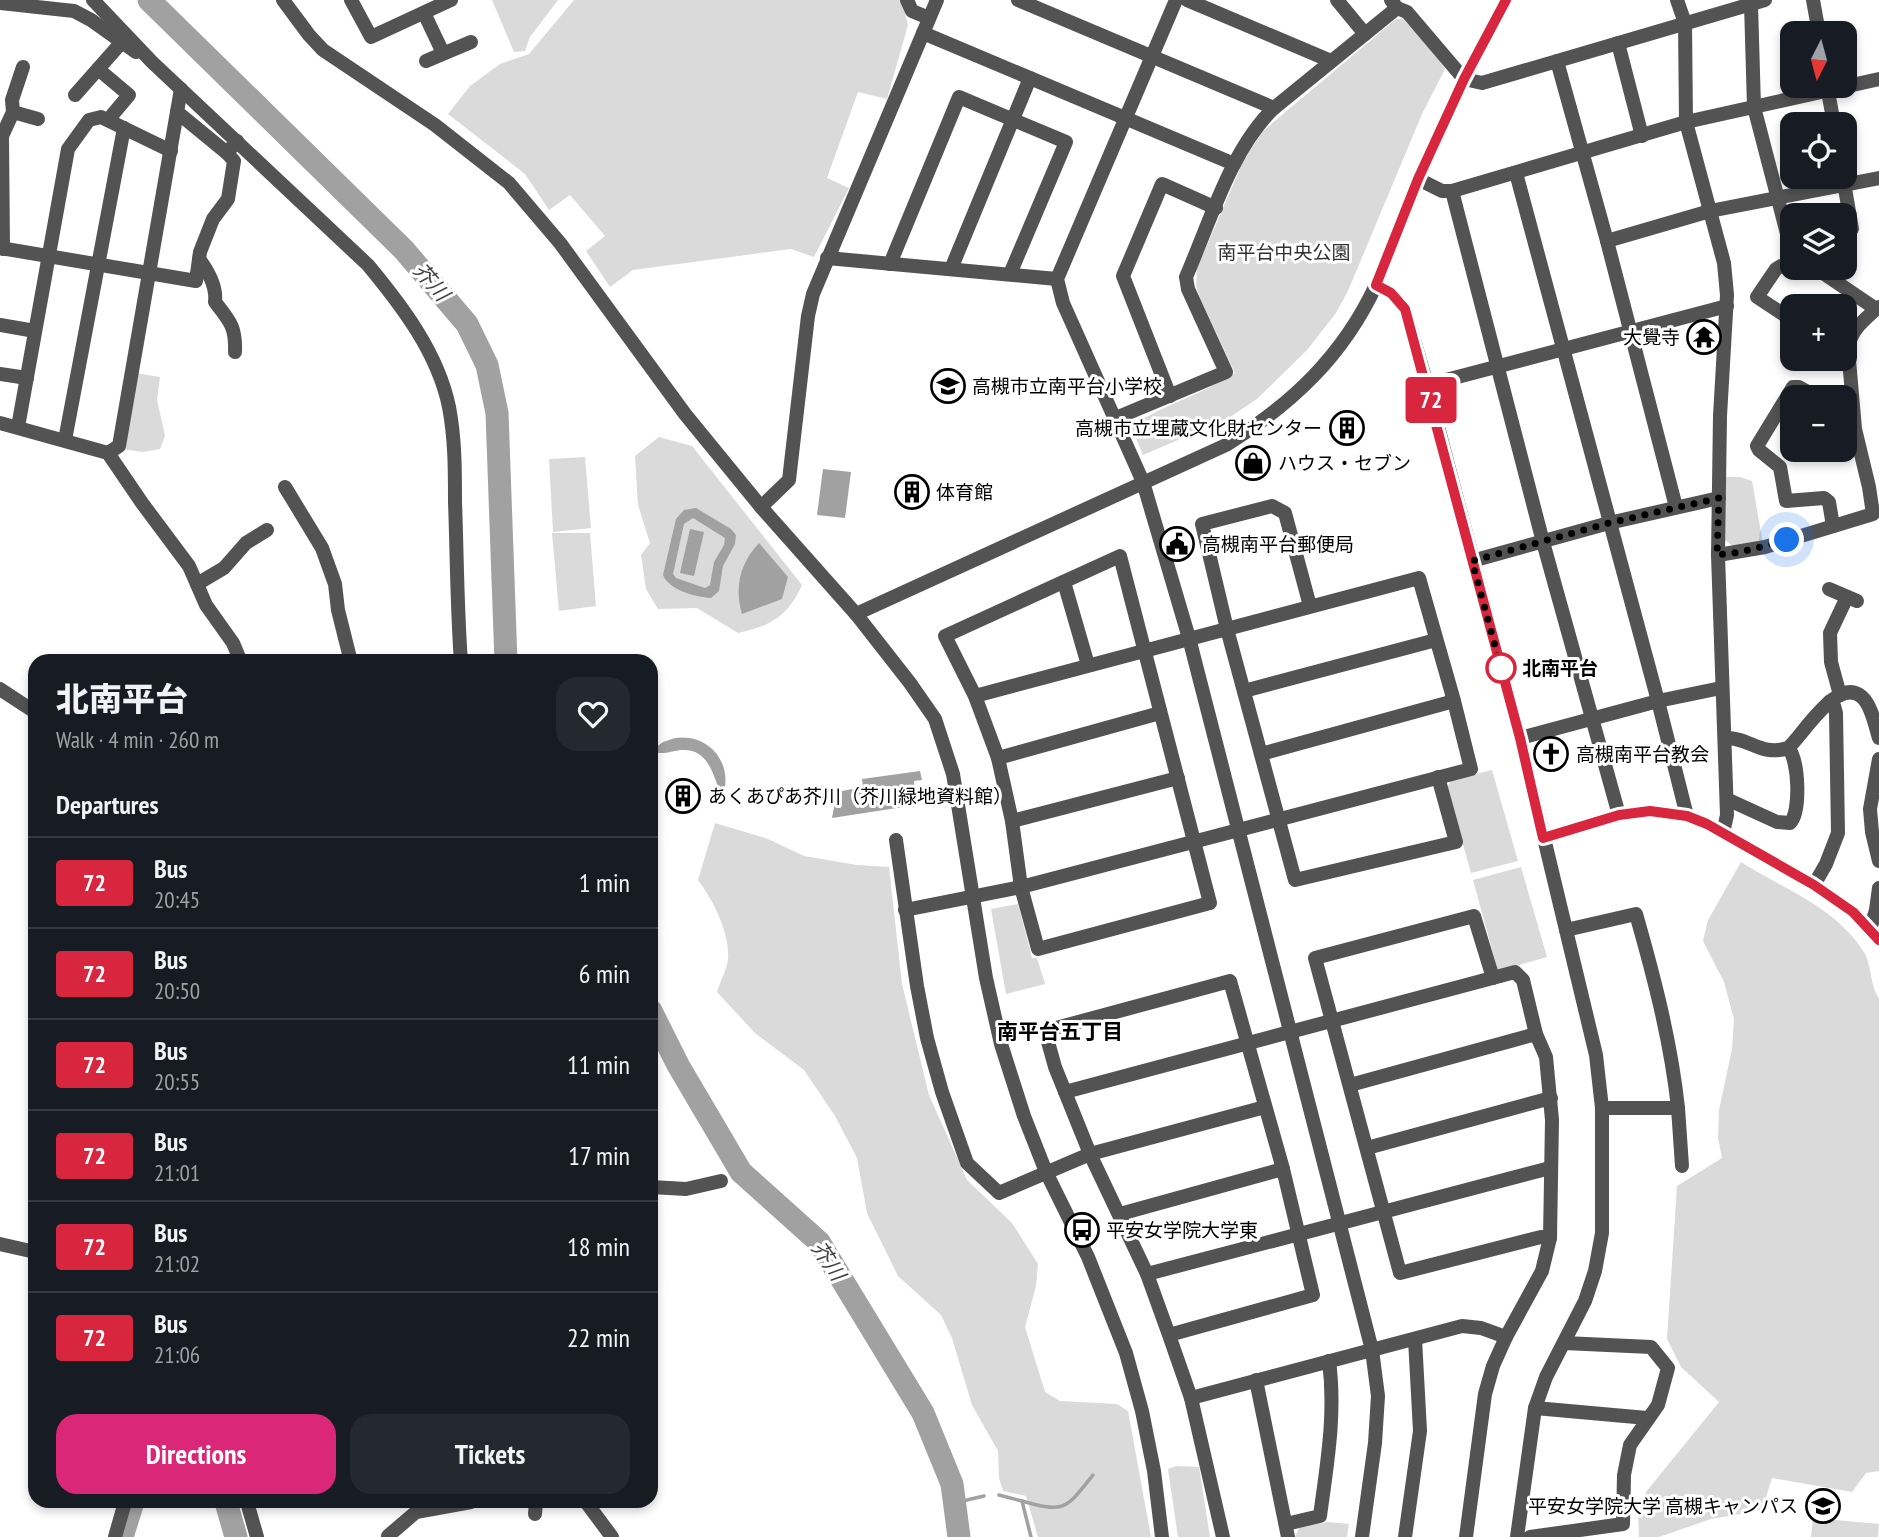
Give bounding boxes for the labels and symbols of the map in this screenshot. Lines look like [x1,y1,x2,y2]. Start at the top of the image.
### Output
north arrow [1780,21,1857,98]
park label: 南平台中央公園 [1217,240,1351,264]
water label: 芥川 [407,257,457,308]
temple icon: 大覺寺 [1685,318,1723,356]
place label: 大覺寺 [1623,325,1680,349]
school or university icon: 高槻市立南平台小学校 [929,367,967,405]
place label: 高槻市立南平台小学校 [972,374,1162,398]
line badge: 72 [1400,377,1462,423]
building icon: 高槻市立埋蔵文化財センター [1328,409,1366,447]
place label: 高槻市立埋蔵文化財センター [1075,416,1322,440]
shop icon: ハウス・セブン [1234,444,1272,482]
place label: ハウス・セブン [1278,451,1411,475]
building icon: 体育館 [893,473,931,511]
place label: 体育館 [936,480,993,504]
your location [1769,522,1804,557]
public building icon: 高槻南平台郵便局 [1158,525,1196,563]
place label: 高槻南平台郵便局 [1202,532,1354,556]
marker: 北南平台 [1486,653,1516,683]
place label: 北南平台 [1522,656,1598,680]
church icon: 高槻南平台教会 [1532,735,1570,773]
place label: 高槻南平台教会 [1576,742,1709,766]
building icon: あくあぴあ芥川（芥川緑地資料館） [664,777,702,815]
place label: あくあぴあ芥川（芥川緑地資料館） [708,784,1012,808]
district label: 南平台五丁目 [997,1018,1123,1045]
bus stop icon: 平安女学院大学東 [1063,1211,1101,1249]
place label: 平安女学院大学東 [1106,1218,1258,1242]
water label: 芥川 [805,1236,852,1287]
school or university icon: 平安女学院大学 高槻キャンパス [1804,1487,1842,1525]
place label: 平安女学院大学 高槻キャンパス [1528,1494,1798,1518]

